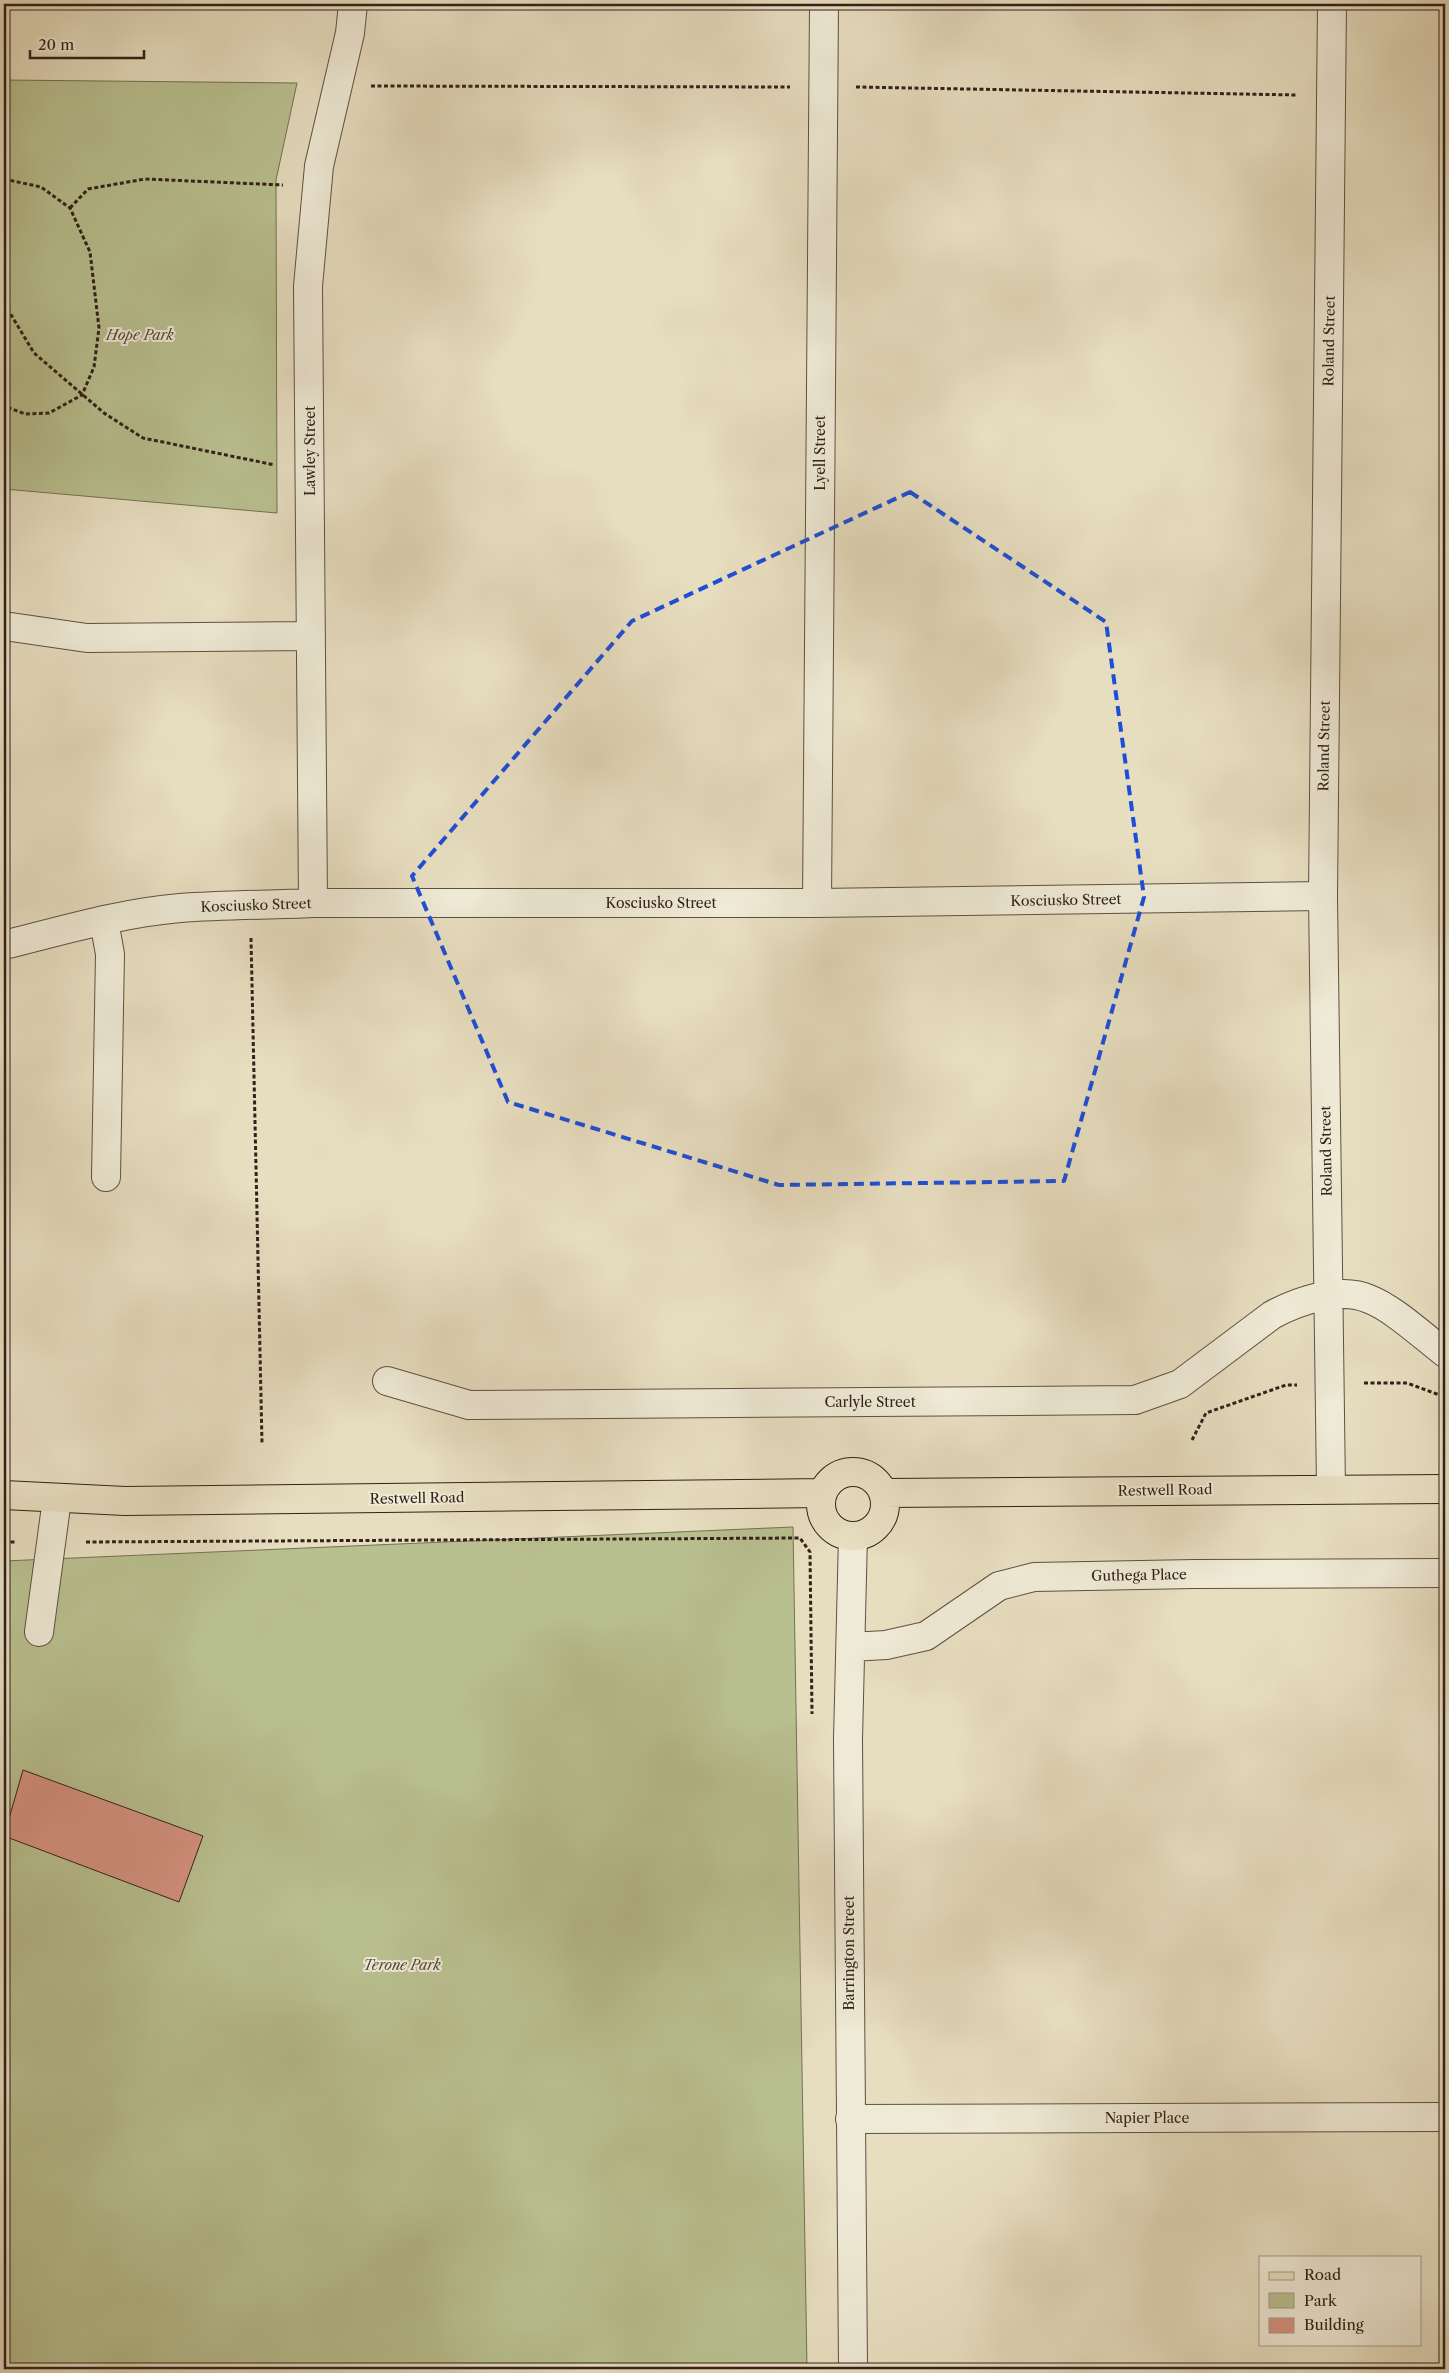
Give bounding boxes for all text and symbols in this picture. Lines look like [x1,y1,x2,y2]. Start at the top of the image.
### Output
scale bar [30,28,144,60]
text: 20 m [38,35,74,54]
street label: Roland Street [1319,295,1339,387]
park label: Hope Park [105,326,175,344]
street label: Lawley Street [301,406,319,496]
street label: Lyell Street [811,415,829,491]
street label: Roland Street [1314,700,1334,792]
street label: Kosciusko Street [1010,890,1122,910]
street label: Kosciusko Street [200,894,312,916]
street label: Kosciusko Street [606,894,717,912]
street label: Roland Street [1316,1105,1336,1197]
street label: Carlyle Street [824,1393,916,1411]
street label: Restwell Road [1117,1480,1213,1500]
street label: Restwell Road [369,1488,465,1508]
street label: Guthega Place [1091,1565,1187,1585]
street label: Barrington Street [840,1895,858,2011]
park label: Terone Park [363,1956,441,1974]
street label: Napier Place [1105,2109,1189,2127]
legend [1259,2256,1422,2346]
text: Road [1304,2265,1341,2284]
text: Park [1304,2291,1338,2310]
text: Building [1304,2315,1364,2334]

